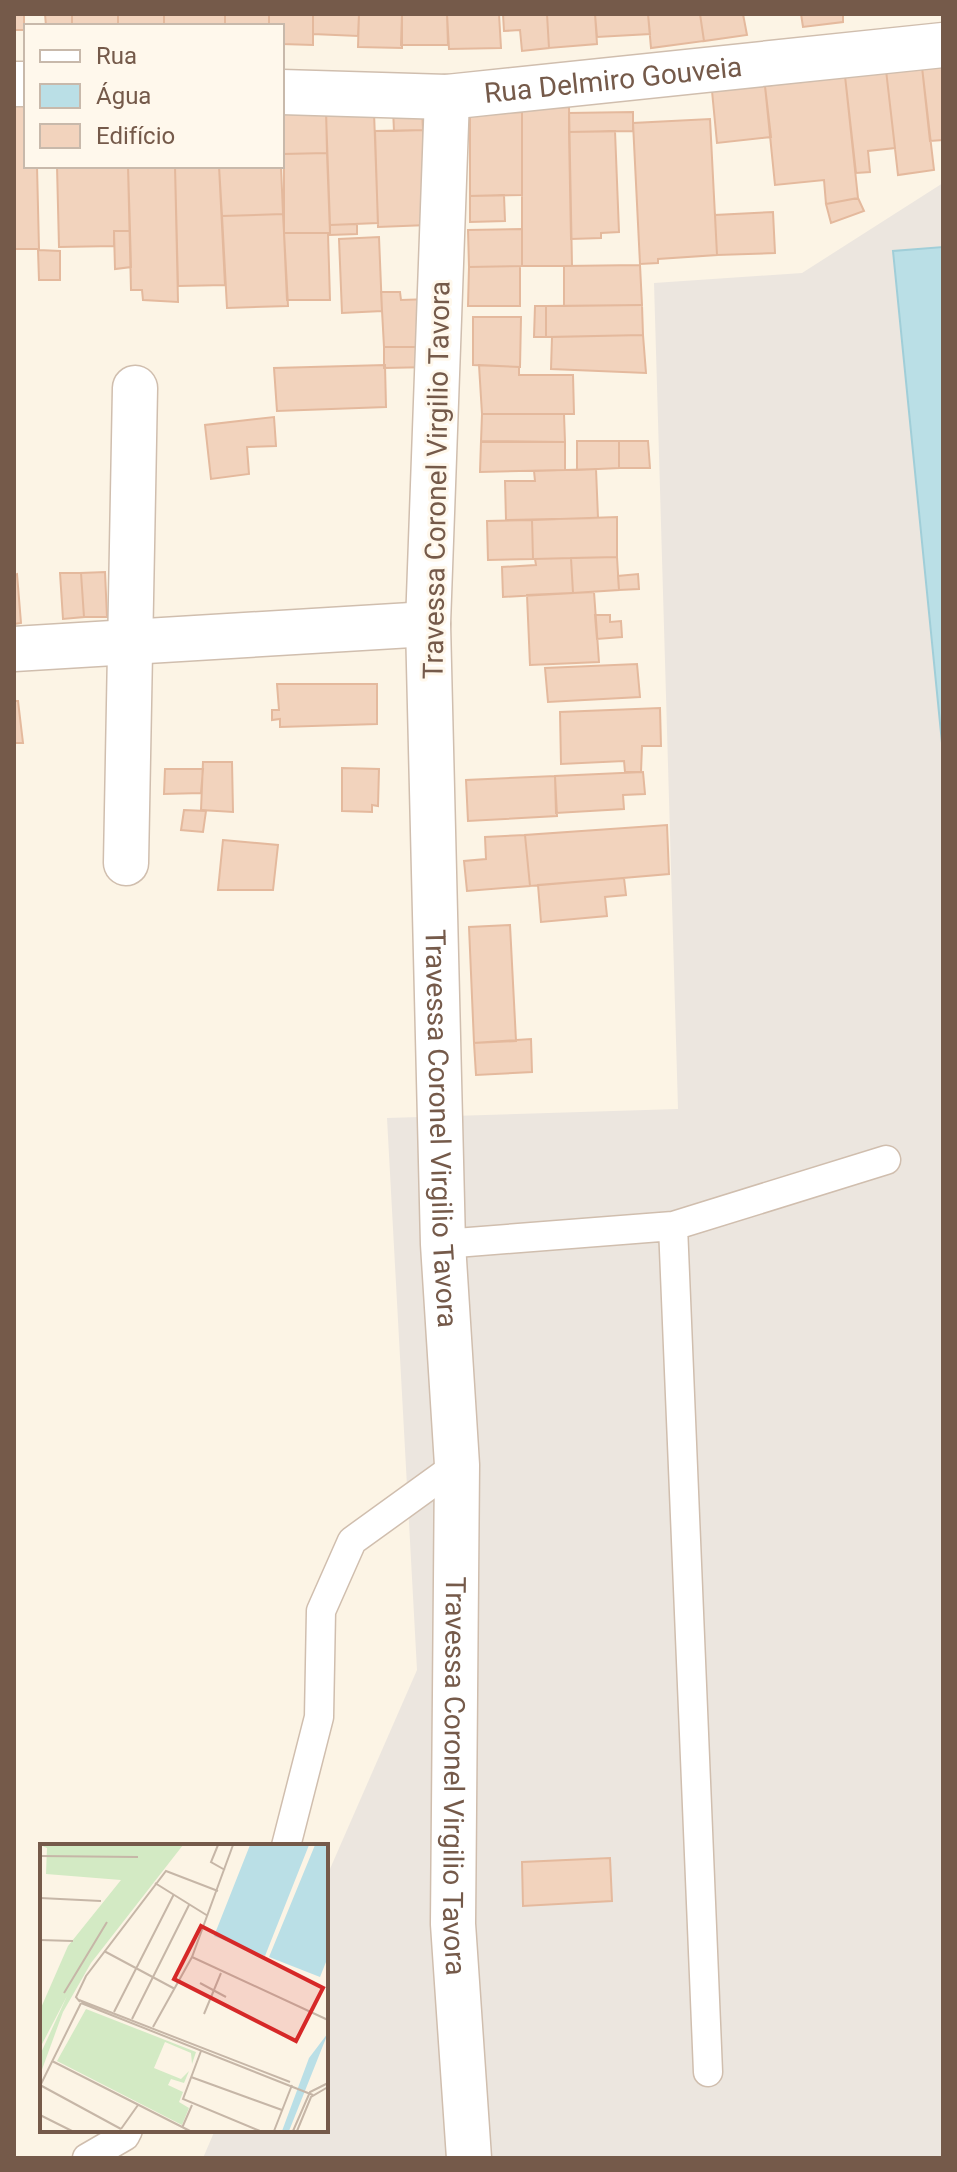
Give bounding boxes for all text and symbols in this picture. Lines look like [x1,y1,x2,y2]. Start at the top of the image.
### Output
legend [24,24,284,168]
text: Rua [96,42,137,70]
street label: Rua Delmiro Gouveia [482,50,744,110]
text: Água [96,82,151,110]
text: Edifício [96,122,175,150]
street label: Travessa Coronel Virgilio Tavora [417,281,456,680]
street label: Travessa Coronel Virgilio Tavora [418,929,464,1329]
street label: Travessa Coronel Virgilio Tavora [436,1577,472,1976]
inset map [40,1844,328,2132]

